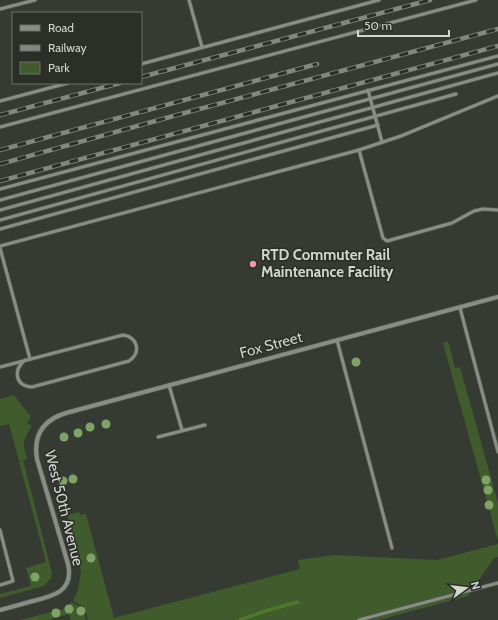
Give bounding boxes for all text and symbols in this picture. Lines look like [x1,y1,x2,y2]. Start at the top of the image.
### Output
legend [12,12,142,84]
scale bar [358,12,449,38]
text: 50 m [364,18,392,33]
text: Road [48,20,74,35]
text: Railway [48,40,86,55]
text: Park [48,60,70,75]
place label: RTD Commuter Rail Maintenance Facility [261,246,394,281]
marker: RTD Commuter Rail Maintenance Facility [248,259,258,269]
street label: Fox Street [238,328,304,362]
street label: West 50th Avenue [41,448,87,568]
north arrow [446,568,486,608]
text: N [468,580,483,591]

